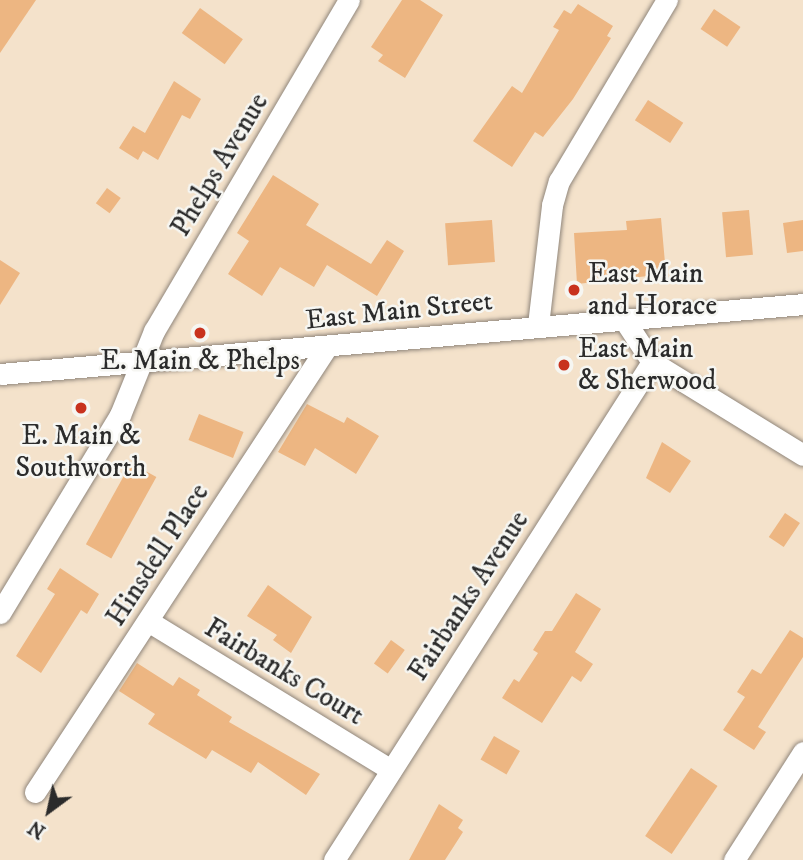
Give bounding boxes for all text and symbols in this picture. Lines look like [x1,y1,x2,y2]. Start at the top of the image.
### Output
street label: Phelps Avenue [164,87,276,243]
place label: East Main and Horace [588,257,717,323]
marker: East Main and Horace [566,282,582,298]
street label: East Main Street [304,284,494,338]
marker: E. Main & Phelps [192,325,208,341]
place label: East Main & Sherwood [578,332,716,398]
place label: E. Main & Phelps [100,344,300,378]
marker: East Main & Sherwood [556,357,572,373]
marker: E. Main & Southworth [73,400,89,416]
place label: E. Main & Southworth [16,419,146,485]
street label: Hinsdell Place [99,477,217,633]
street label: Fairbanks Avenue [402,505,536,687]
street label: Fairbanks Court [198,611,370,733]
north arrow [14,776,84,846]
text: N [24,815,50,843]

